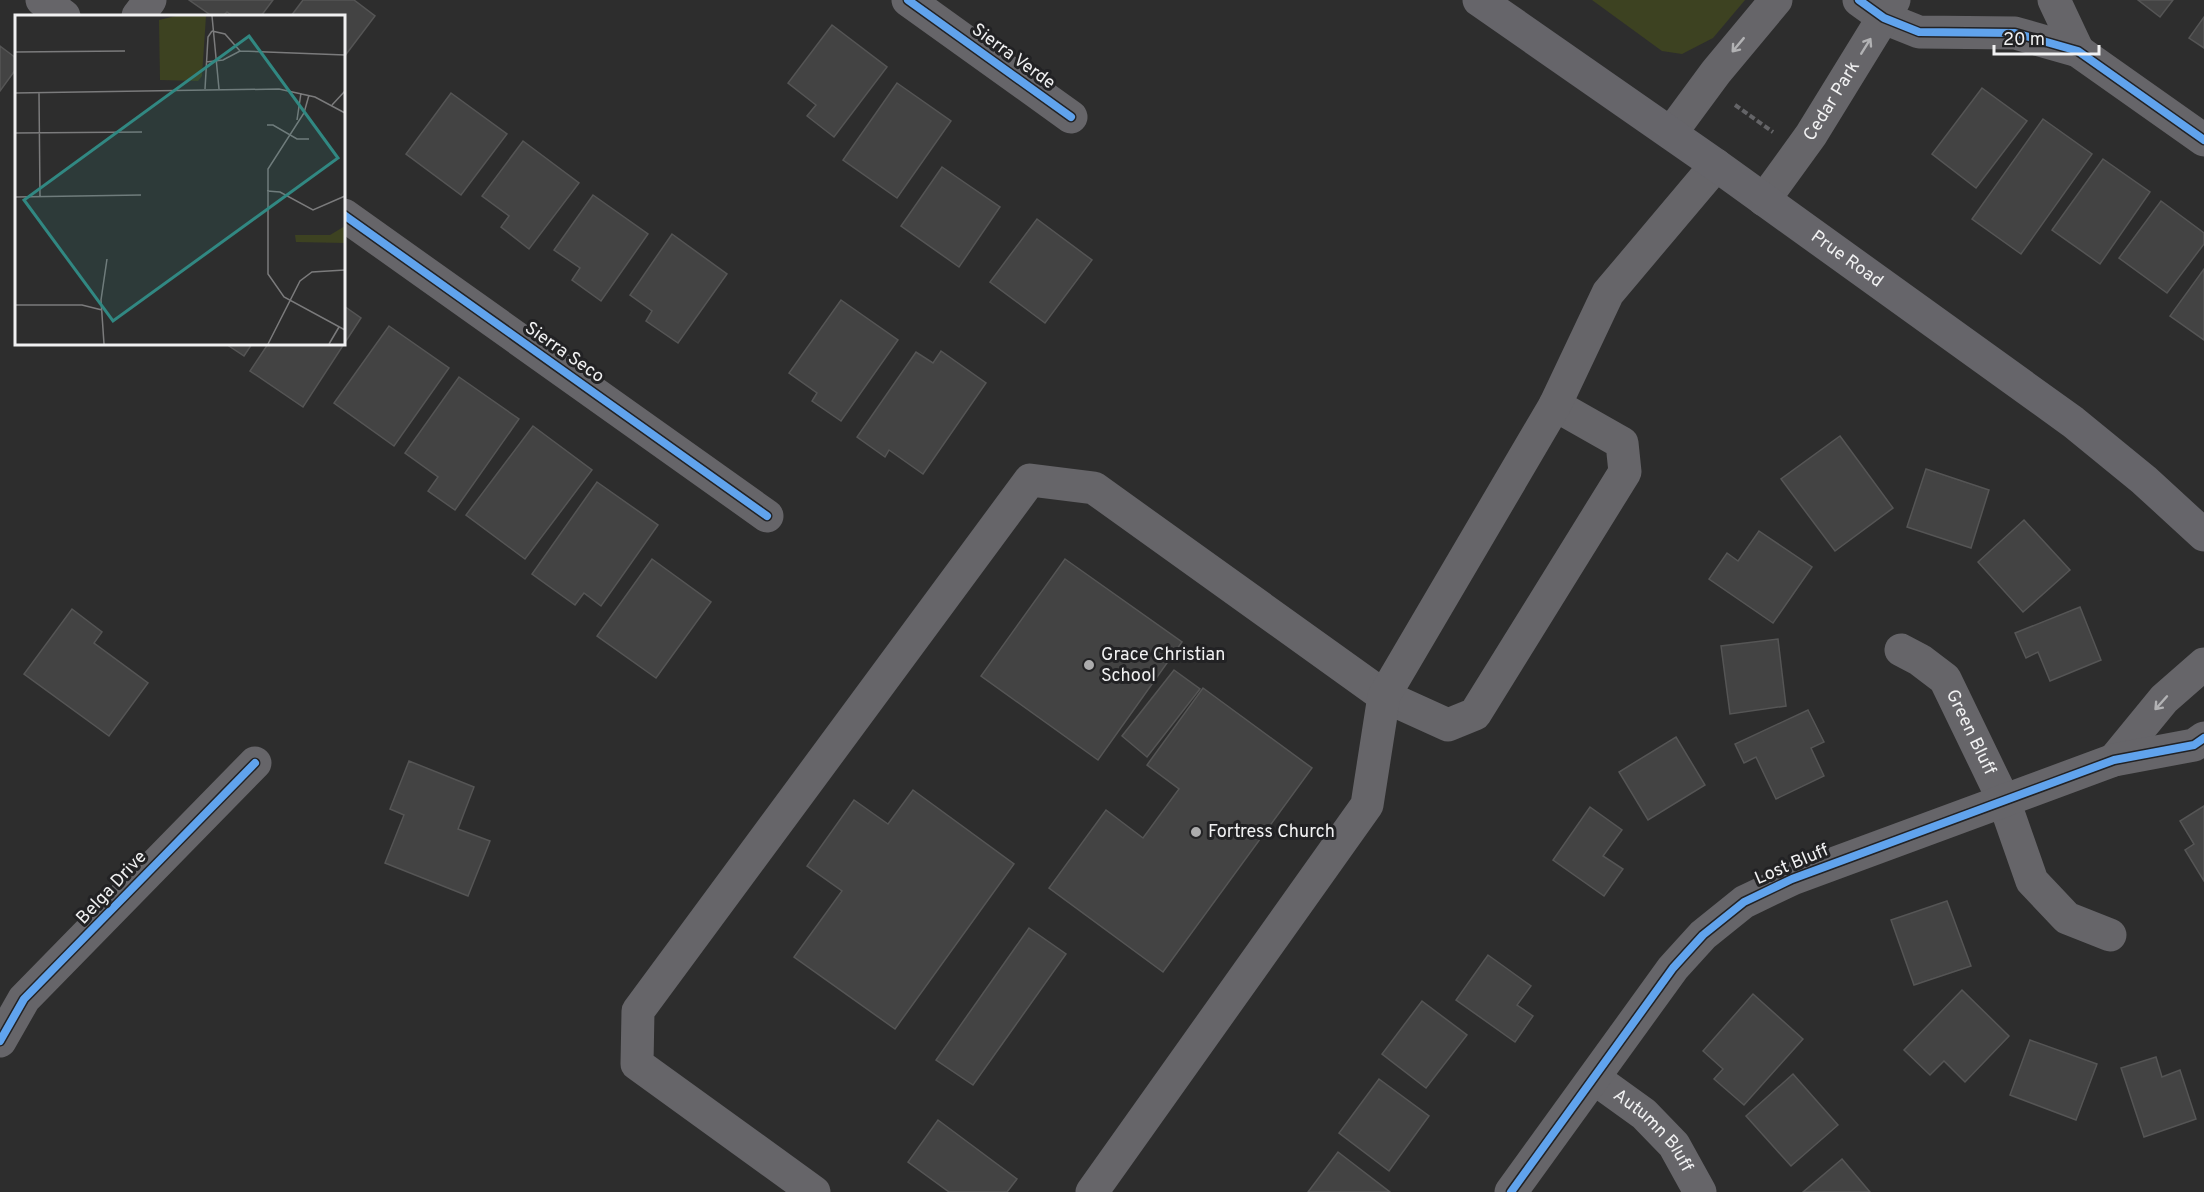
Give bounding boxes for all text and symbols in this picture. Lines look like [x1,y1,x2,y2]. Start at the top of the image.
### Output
inset map [15,15,345,345]
scale bar [1994,18,2099,56]
street label: Sierra Verde [967,19,1059,95]
text: 20 m [2003,29,2045,52]
one-way arrow [1732,37,1745,53]
one-way arrow [1860,38,1872,55]
street label: Cedar Park [1798,57,1865,145]
street label: Prue Road [1806,225,1888,293]
street label: Sierra Seco [520,317,608,389]
place label: Grace Christian School [1101,644,1225,688]
marker: Grace Christian School [1082,658,1096,672]
street label: Green Bluff [1940,686,2001,779]
one-way arrow [2154,696,2168,711]
place label: Fortress Church [1208,821,1335,844]
marker: Fortress Church [1189,825,1203,839]
street label: Lost Bluff [1752,839,1832,891]
street label: Belga Drive [72,846,152,930]
street label: Autumn Bluff [1609,1084,1698,1176]

